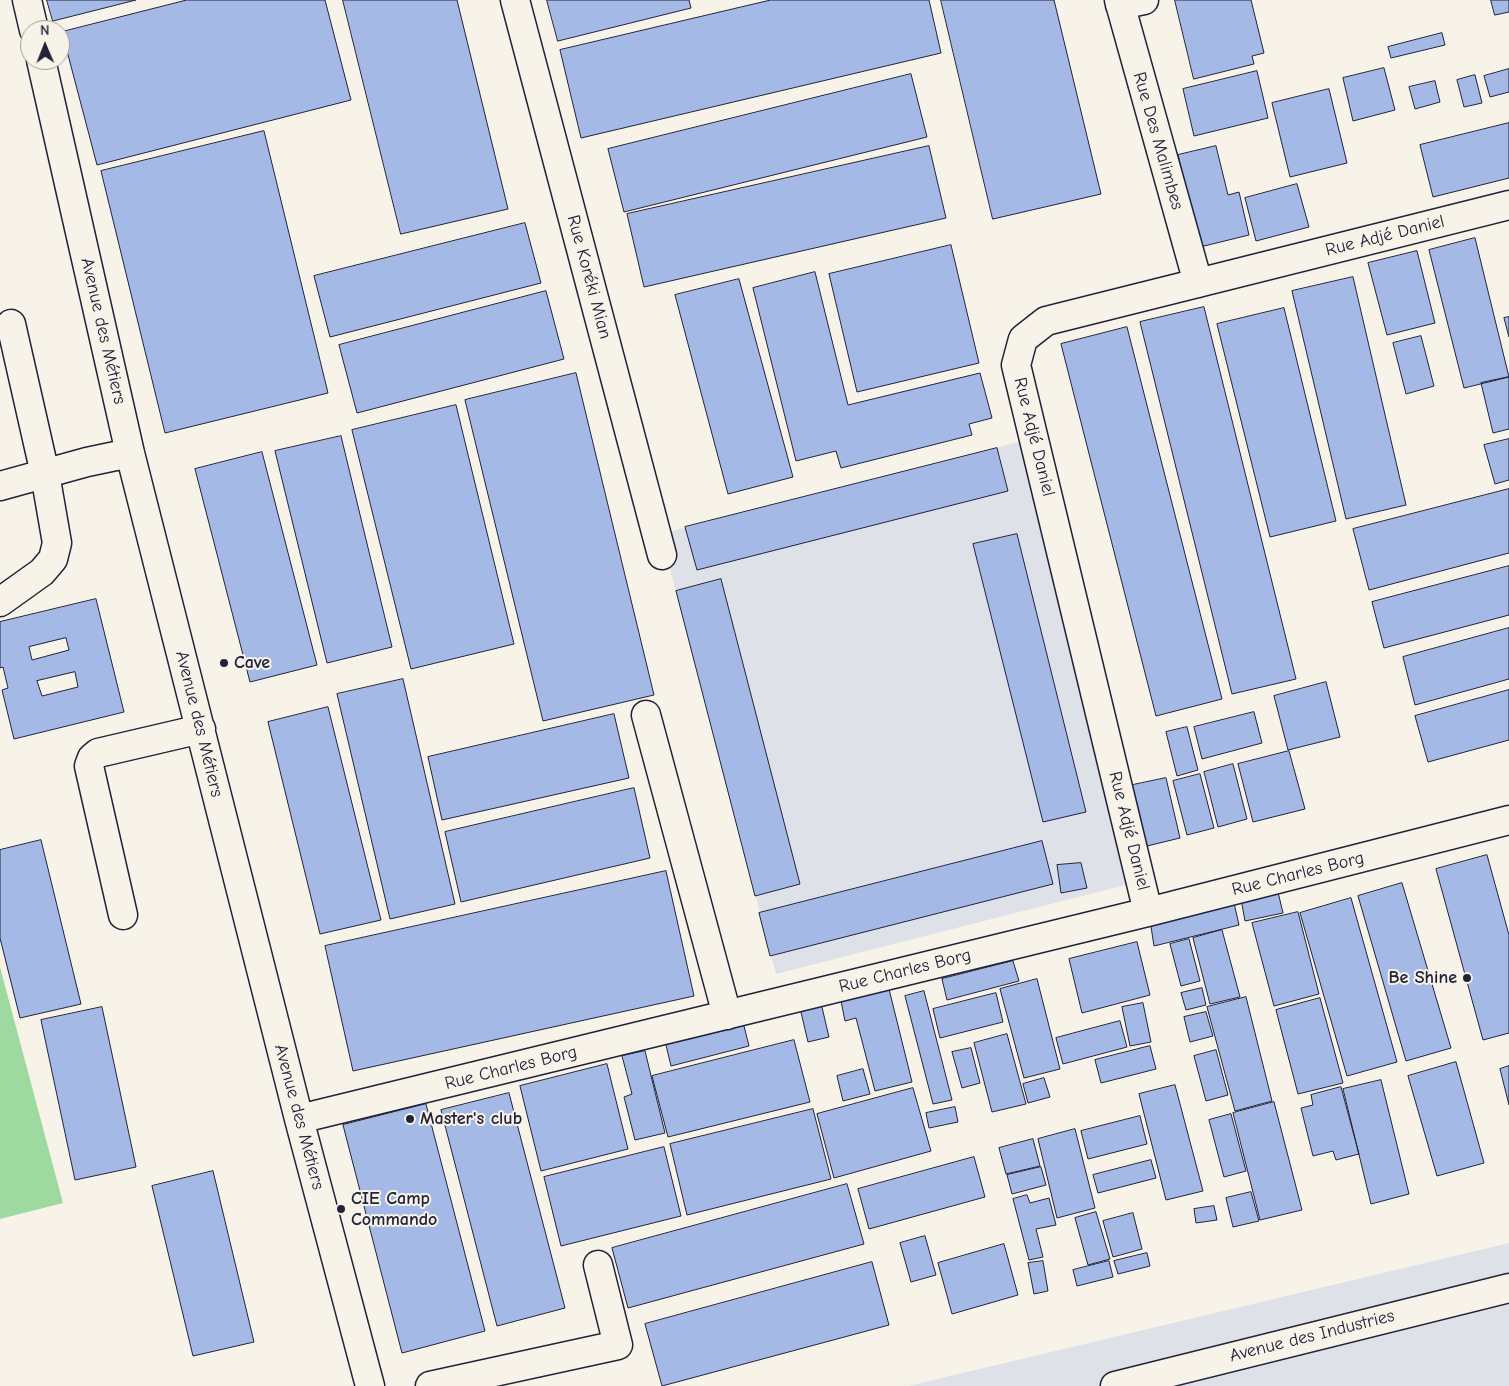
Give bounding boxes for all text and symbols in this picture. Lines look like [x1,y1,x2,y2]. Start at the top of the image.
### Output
north arrow [20,20,70,70]
text: N [40,22,49,39]
street label: Rue Des Malimbes [1128,70,1188,212]
street label: Rue Adjé Daniel [1323,211,1447,261]
street label: Rue Koréki Mian [562,213,616,341]
street label: Avenue des Métiers [76,256,130,406]
street label: Rue Adjé Daniel [1009,375,1059,499]
street label: Avenue des Métiers [170,649,228,799]
place label: Cave [234,652,270,674]
marker: Cave [218,657,230,669]
street label: Rue Adjé Daniel [1104,769,1154,893]
street label: Rue Charles Borg [1230,847,1366,901]
street label: Rue Charles Borg [837,944,973,998]
place label: Be Shine [1388,967,1457,989]
marker: Be Shine [1461,972,1473,984]
street label: Rue Charles Borg [443,1041,579,1095]
street label: Avenue des Métiers [269,1042,329,1192]
place label: Master's club [420,1108,522,1130]
marker: Master's club [404,1113,416,1125]
place label: CIE Camp Commando [351,1188,437,1230]
marker: CIE Camp Commando [335,1203,347,1215]
street label: Avenue des Industries [1227,1305,1397,1367]

